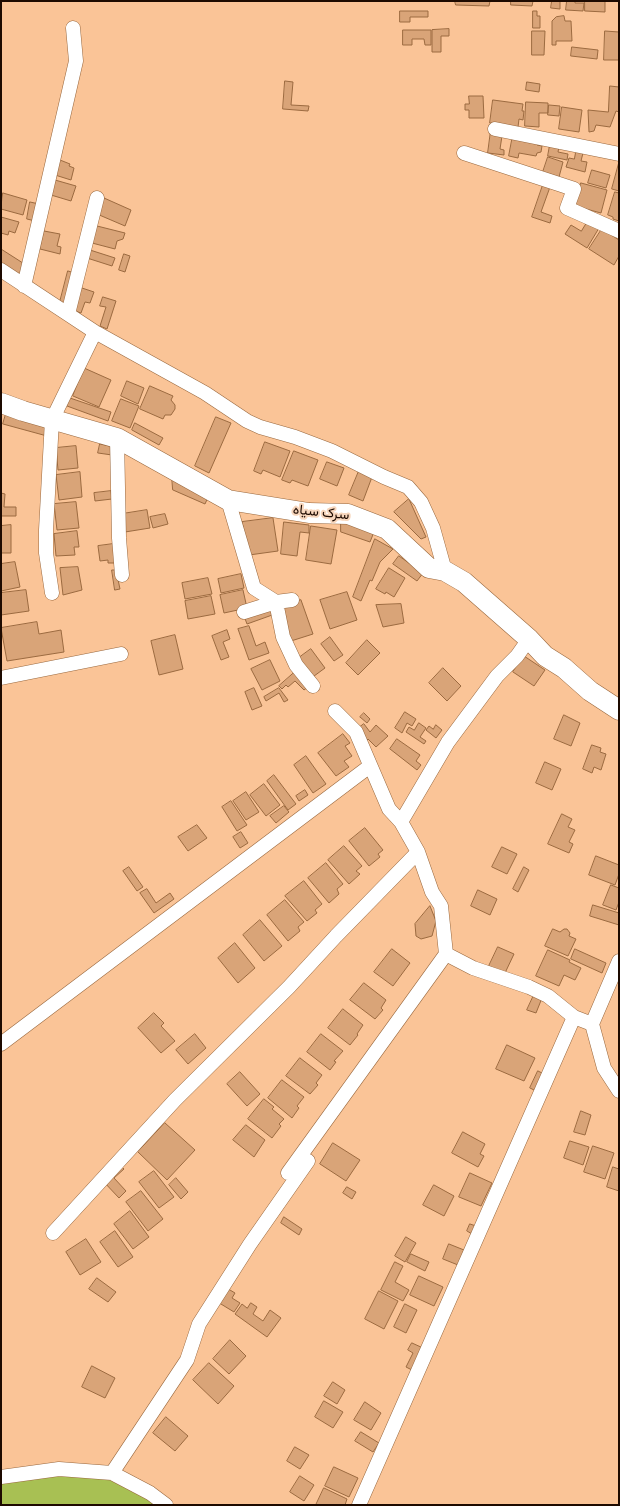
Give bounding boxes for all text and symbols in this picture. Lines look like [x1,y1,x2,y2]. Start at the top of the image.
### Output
street label: سرک سیاه [292,502,350,524]

